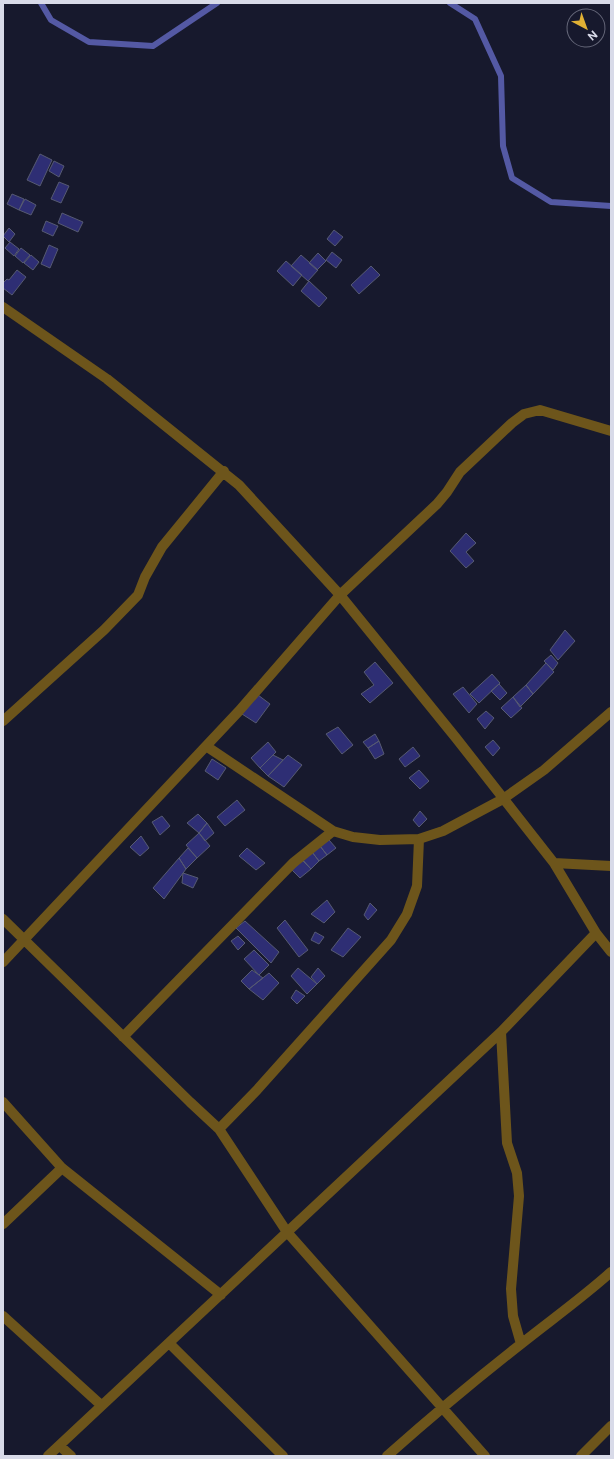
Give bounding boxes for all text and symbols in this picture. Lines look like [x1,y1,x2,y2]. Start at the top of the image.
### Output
north arrow [566,8,606,48]
text: N [585,28,600,43]

